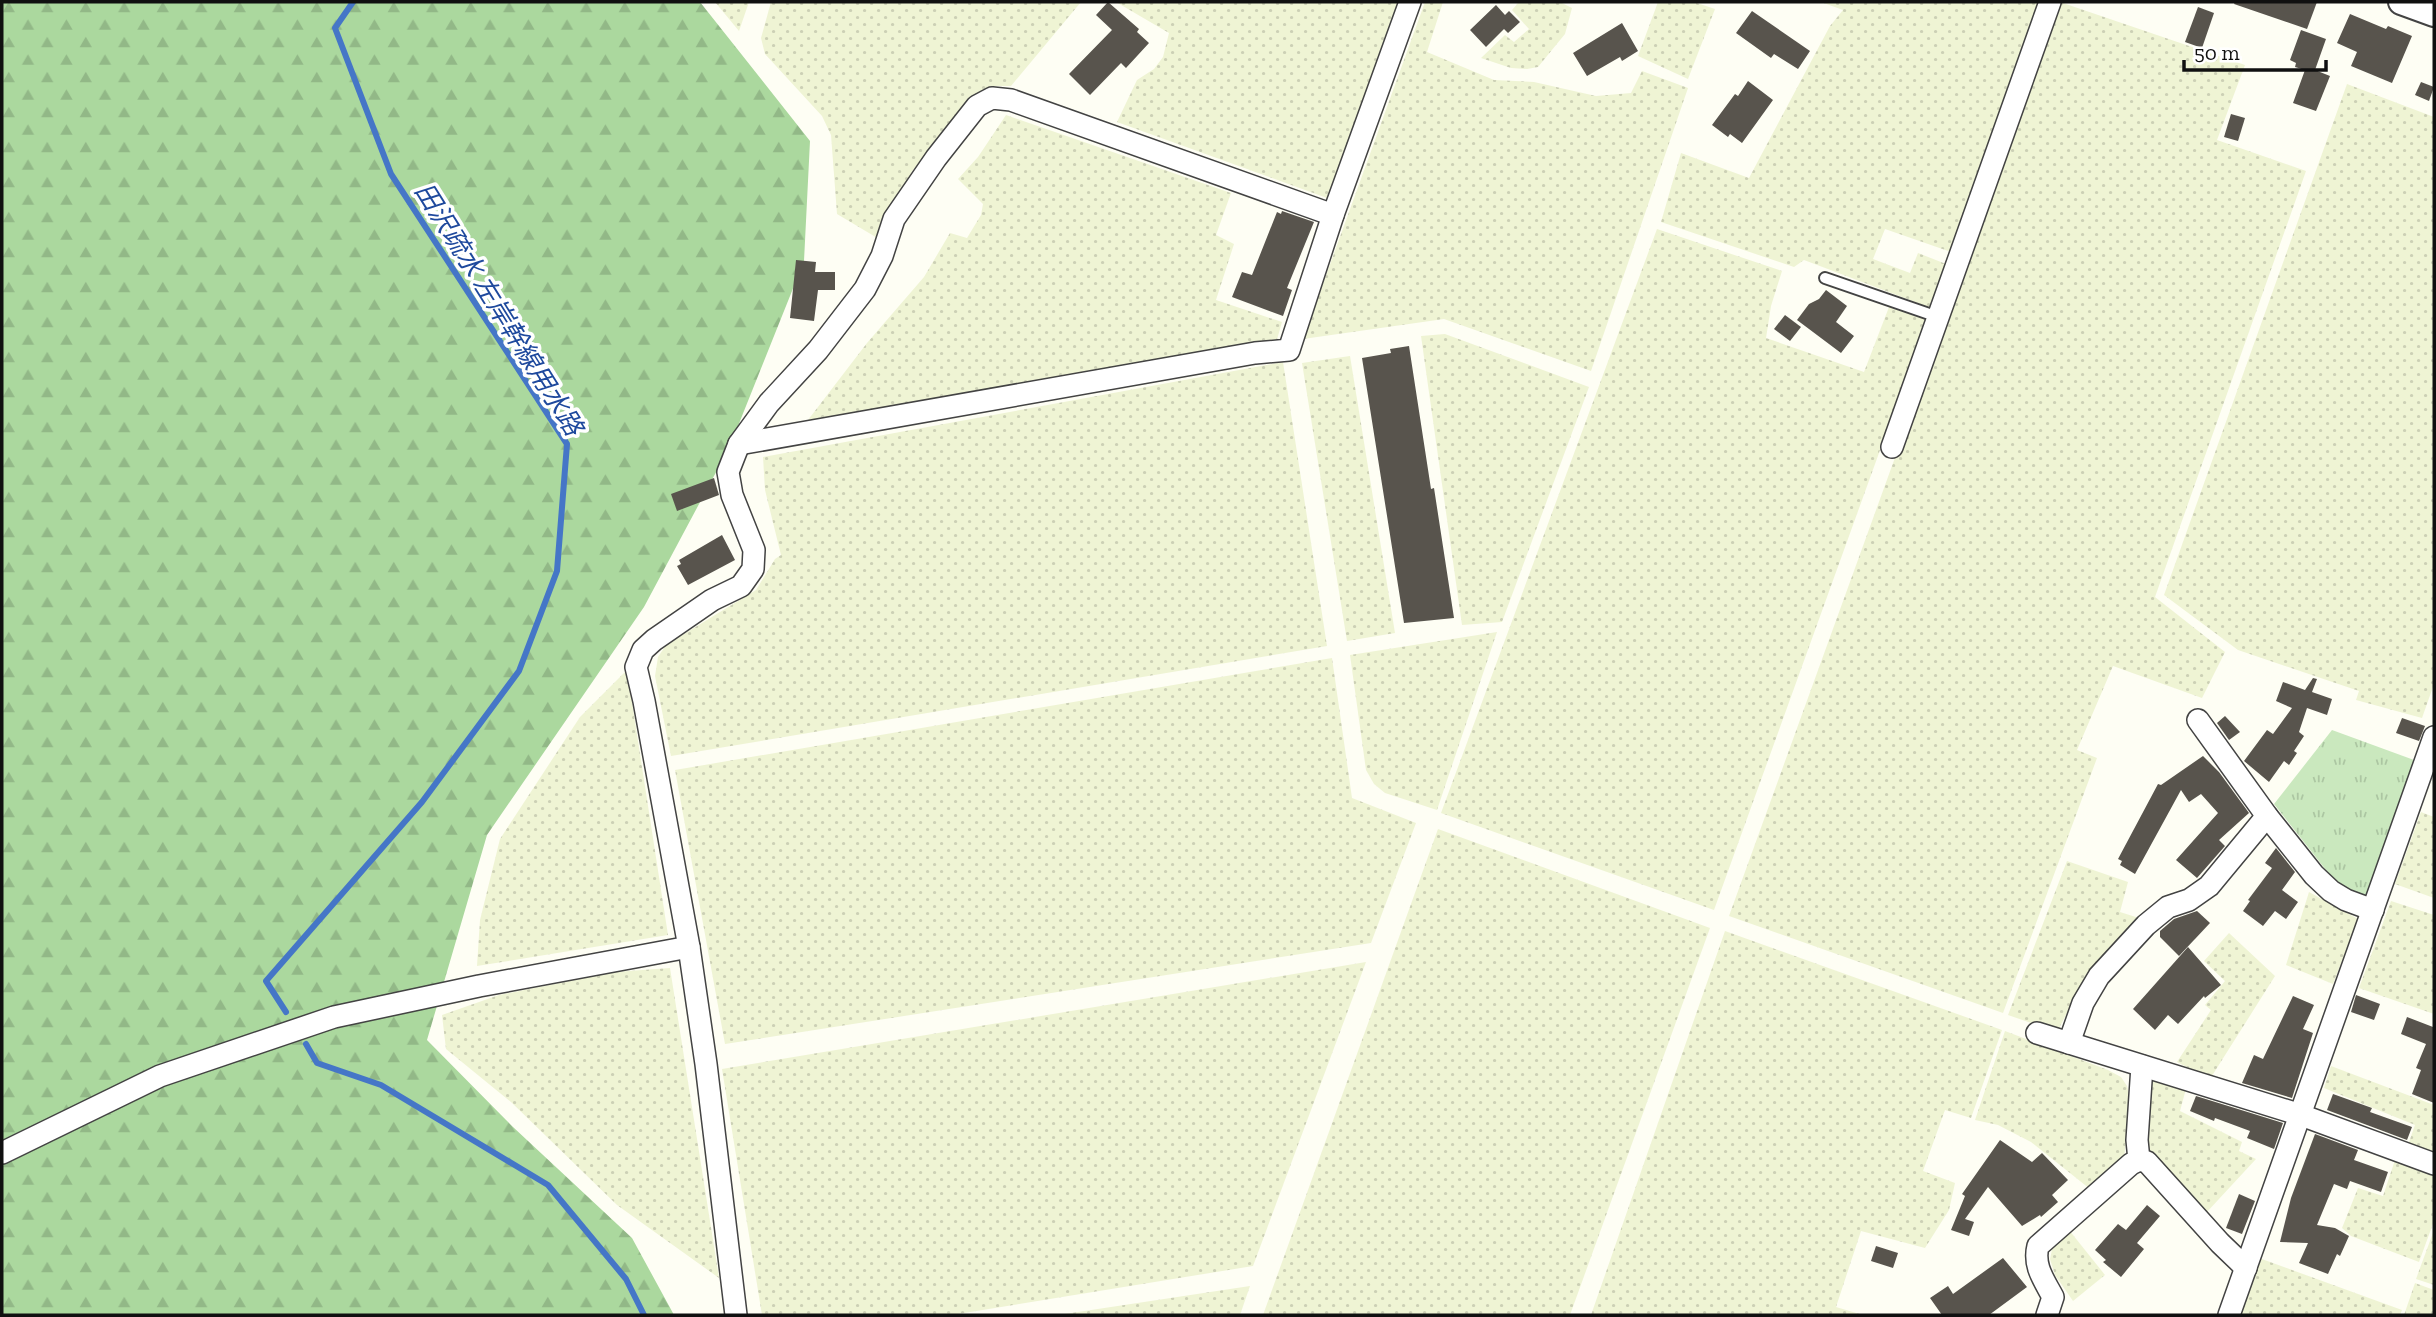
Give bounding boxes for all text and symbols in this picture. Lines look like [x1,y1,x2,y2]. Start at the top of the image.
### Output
scale bar [2184,28,2326,72]
text: 50 m [2194,40,2240,65]
water label: 田沢疏水 左岸幹線用水路 [408,177,591,443]

